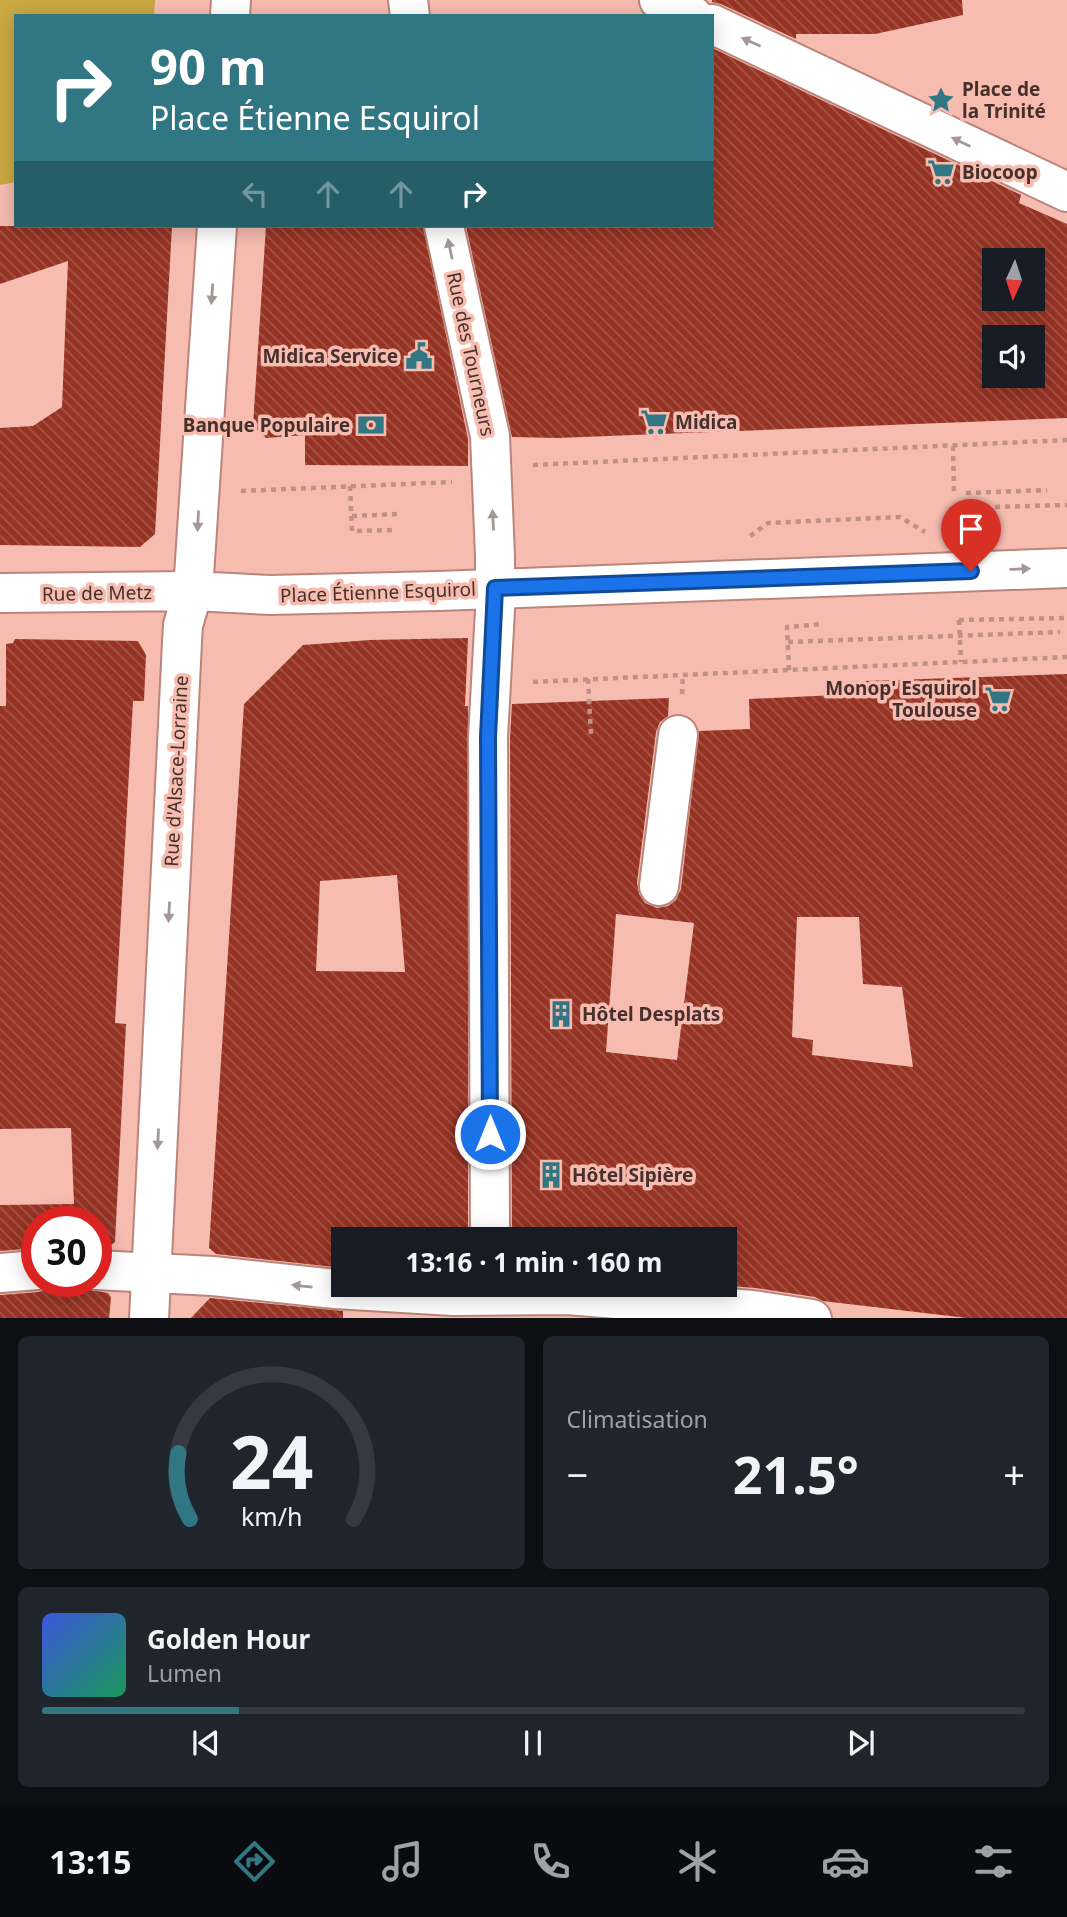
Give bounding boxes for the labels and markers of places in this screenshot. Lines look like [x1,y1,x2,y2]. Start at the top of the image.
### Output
place label: Place de la Trinité [962,76,1046,124]
place icon: Place de la Trinité [926,85,956,115]
supermarket icon: Biocoop [926,157,956,187]
place label: Biocoop [962,159,1038,185]
public building icon: Midica Service [404,341,434,371]
place label: Midica Service [263,343,398,369]
supermarket icon: Midica [639,407,669,437]
place label: Midica [675,409,737,435]
bank icon: Banque Populaire [356,410,386,440]
place label: Banque Populaire [183,412,350,438]
pin [941,499,1001,571]
place label: Monop' Esquirol Toulouse [825,675,977,723]
supermarket icon: Monop' Esquirol Toulouse [983,684,1013,714]
building icon: Hôtel Desplats [546,999,576,1029]
place label: Hôtel Desplats [582,1001,720,1027]
building icon: Hôtel Sipière [536,1160,566,1190]
place label: Hôtel Sipière [572,1162,693,1188]

